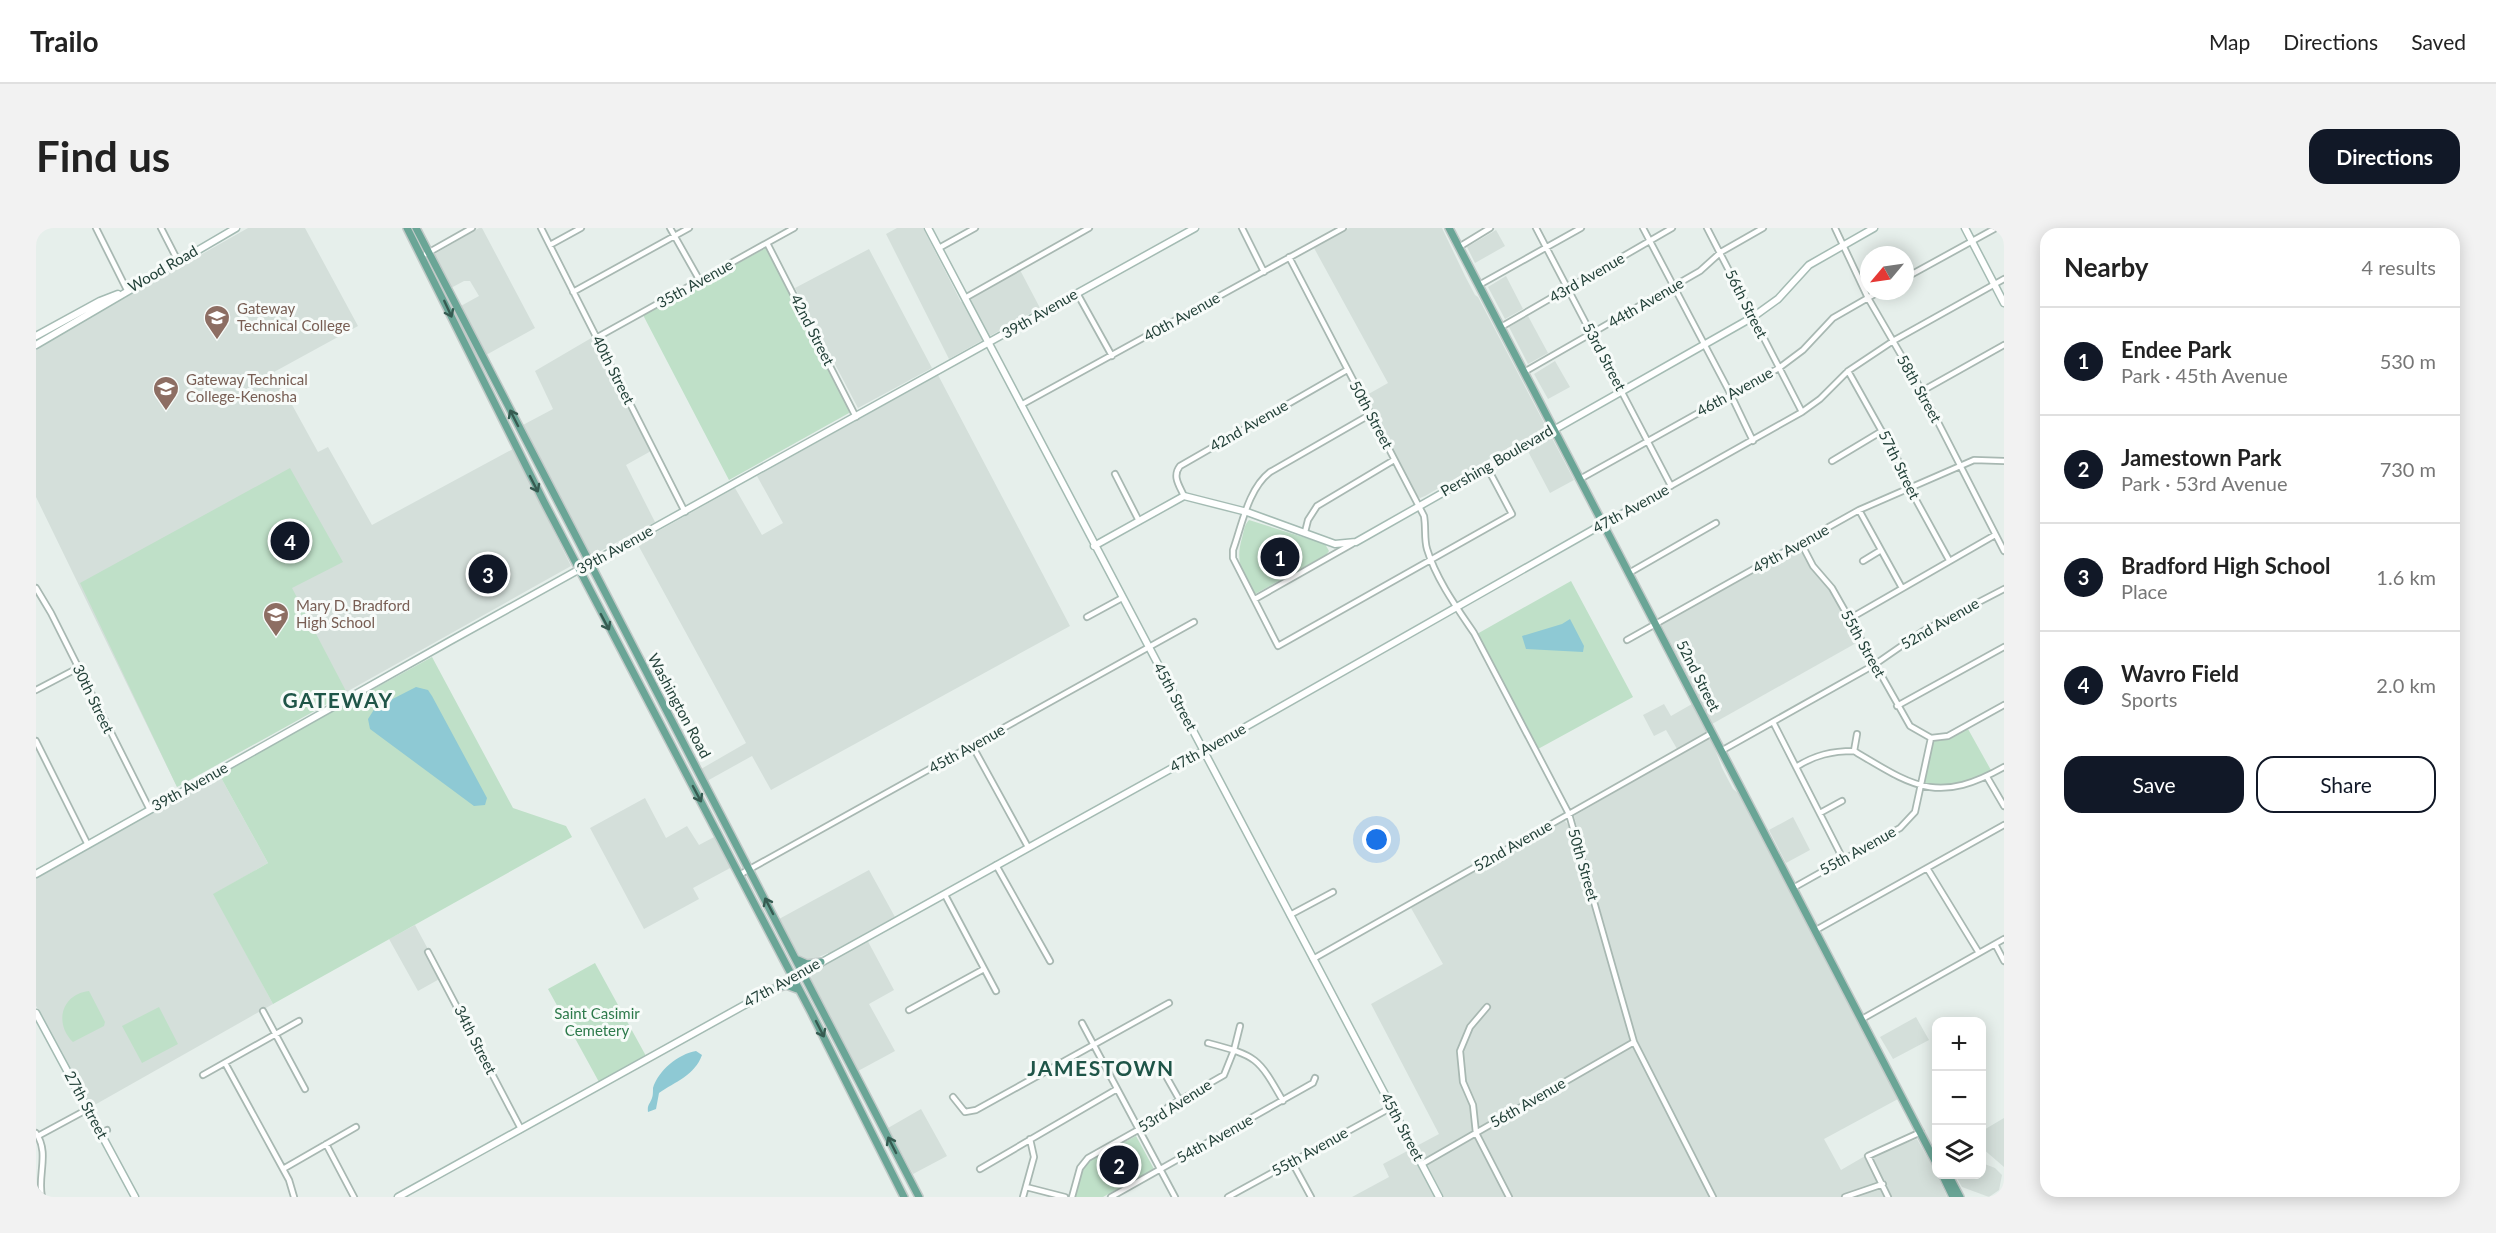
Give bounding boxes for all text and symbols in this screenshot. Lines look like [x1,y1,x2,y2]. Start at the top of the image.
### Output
text: Trailo [30,24,99,58]
text: Map [2209,29,2250,54]
text: Directions [2283,29,2378,54]
text: Saved [2411,29,2466,54]
button: Directions [2309,129,2460,184]
text: Find us [36,131,170,181]
street label: Wood Road [125,241,200,295]
north arrow [1860,246,1914,300]
street label: 43rd Avenue [1546,248,1627,306]
text: Nearby [2064,251,2149,283]
street label: 35th Avenue [653,255,736,311]
text: 4 results [2361,255,2436,279]
street label: 56th Street [1722,266,1772,341]
street label: 44th Avenue [1605,273,1686,331]
street label: 39th Avenue [999,284,1080,342]
street label: 40th Avenue [1140,288,1223,344]
street label: 42nd Street [787,291,839,369]
place label: Gateway Technical College [237,299,351,334]
one-way arrow [443,300,455,318]
school or university icon: Gateway Technical College [202,303,232,341]
street label: 53rd Street [1579,319,1631,394]
street label: 40th Street [589,332,639,407]
text: Endee Park [2121,336,2232,363]
text: 1 [2078,349,2089,373]
text: 530 m [2380,349,2436,373]
street label: 58th Street [1894,352,1946,426]
street label: 46th Avenue [1693,363,1776,419]
text: Park · 45th Avenue [2121,363,2288,387]
place label: Gateway Technical College-Kenosha [186,370,308,405]
school or university icon: Gateway Technical College-Kenosha [151,374,181,412]
street label: 50th Street [1346,377,1398,452]
street label: 42nd Avenue [1206,396,1291,455]
one-way arrow [507,410,519,428]
street label: Pershing Boulevard [1437,421,1556,500]
street label: 57th Street [1875,427,1925,503]
text: Jamestown Park [2121,444,2281,471]
text: 2 [2078,457,2089,481]
text: 730 m [2380,457,2436,481]
text: Park · 53rd Avenue [2121,471,2287,495]
one-way arrow [529,475,541,493]
street label: 47th Avenue [1589,480,1672,536]
pin: 4 [270,518,310,564]
street label: 49th Avenue [1749,520,1832,576]
street label: 39th Avenue [573,521,656,577]
pin: 1 [1260,534,1300,580]
pin: 3 [468,552,508,596]
text: Bradford High School [2121,552,2331,579]
text: 3 [2078,565,2089,589]
text: 1.6 km [2376,565,2436,589]
text: Place [2121,579,2168,603]
street label: 52nd Avenue [1897,594,1982,653]
place label: Mary D. Bradford High School [296,596,410,631]
school or university icon: Mary D. Bradford High School [261,600,291,638]
street label: 55th Street [1838,607,1890,681]
one-way arrow [600,612,611,630]
street label: 52nd Street [1673,637,1725,715]
street label: Washington Road [645,650,715,761]
street label: 45th Street [1150,659,1202,734]
text: Wavro Field [2121,660,2239,687]
street label: 30th Street [69,661,119,737]
text: 4 [2078,673,2089,697]
text: 2.0 km [2376,673,2436,697]
district label: GATEWAY [282,687,394,712]
text: Sports [2121,687,2177,711]
street label: 47th Avenue [1166,719,1249,775]
street label: 45th Avenue [925,720,1008,776]
button: Save [2064,756,2244,813]
button: Share [2256,756,2436,813]
street label: 39th Avenue [148,758,231,814]
one-way arrow [692,784,703,802]
street label: 52nd Avenue [1470,816,1555,875]
street label: 55th Avenue [1816,822,1899,878]
your location [1362,825,1391,854]
street label: 50th Street [1565,826,1603,904]
one-way arrow [763,898,774,916]
street label: 47th Avenue [740,954,823,1010]
street label: 34th Street [451,1002,501,1077]
park label: Saint Casimir Cemetery [554,1004,640,1039]
map controls [1932,1017,1986,1179]
button: + [1932,1017,1986,1071]
one-way arrow [814,1020,826,1038]
district label: JAMESTOWN [1027,1055,1175,1080]
street label: 27th Street [61,1067,113,1142]
button: − [1932,1071,1986,1125]
street label: 56th Avenue [1487,1073,1568,1131]
street label: 53rd Avenue [1134,1075,1215,1136]
street label: 45th Street [1377,1089,1429,1164]
street label: 54th Avenue [1173,1110,1256,1166]
street label: 55th Avenue [1268,1123,1351,1179]
button: layers [1932,1125,1986,1179]
one-way arrow [886,1137,898,1154]
pin: 2 [1100,1142,1138,1188]

